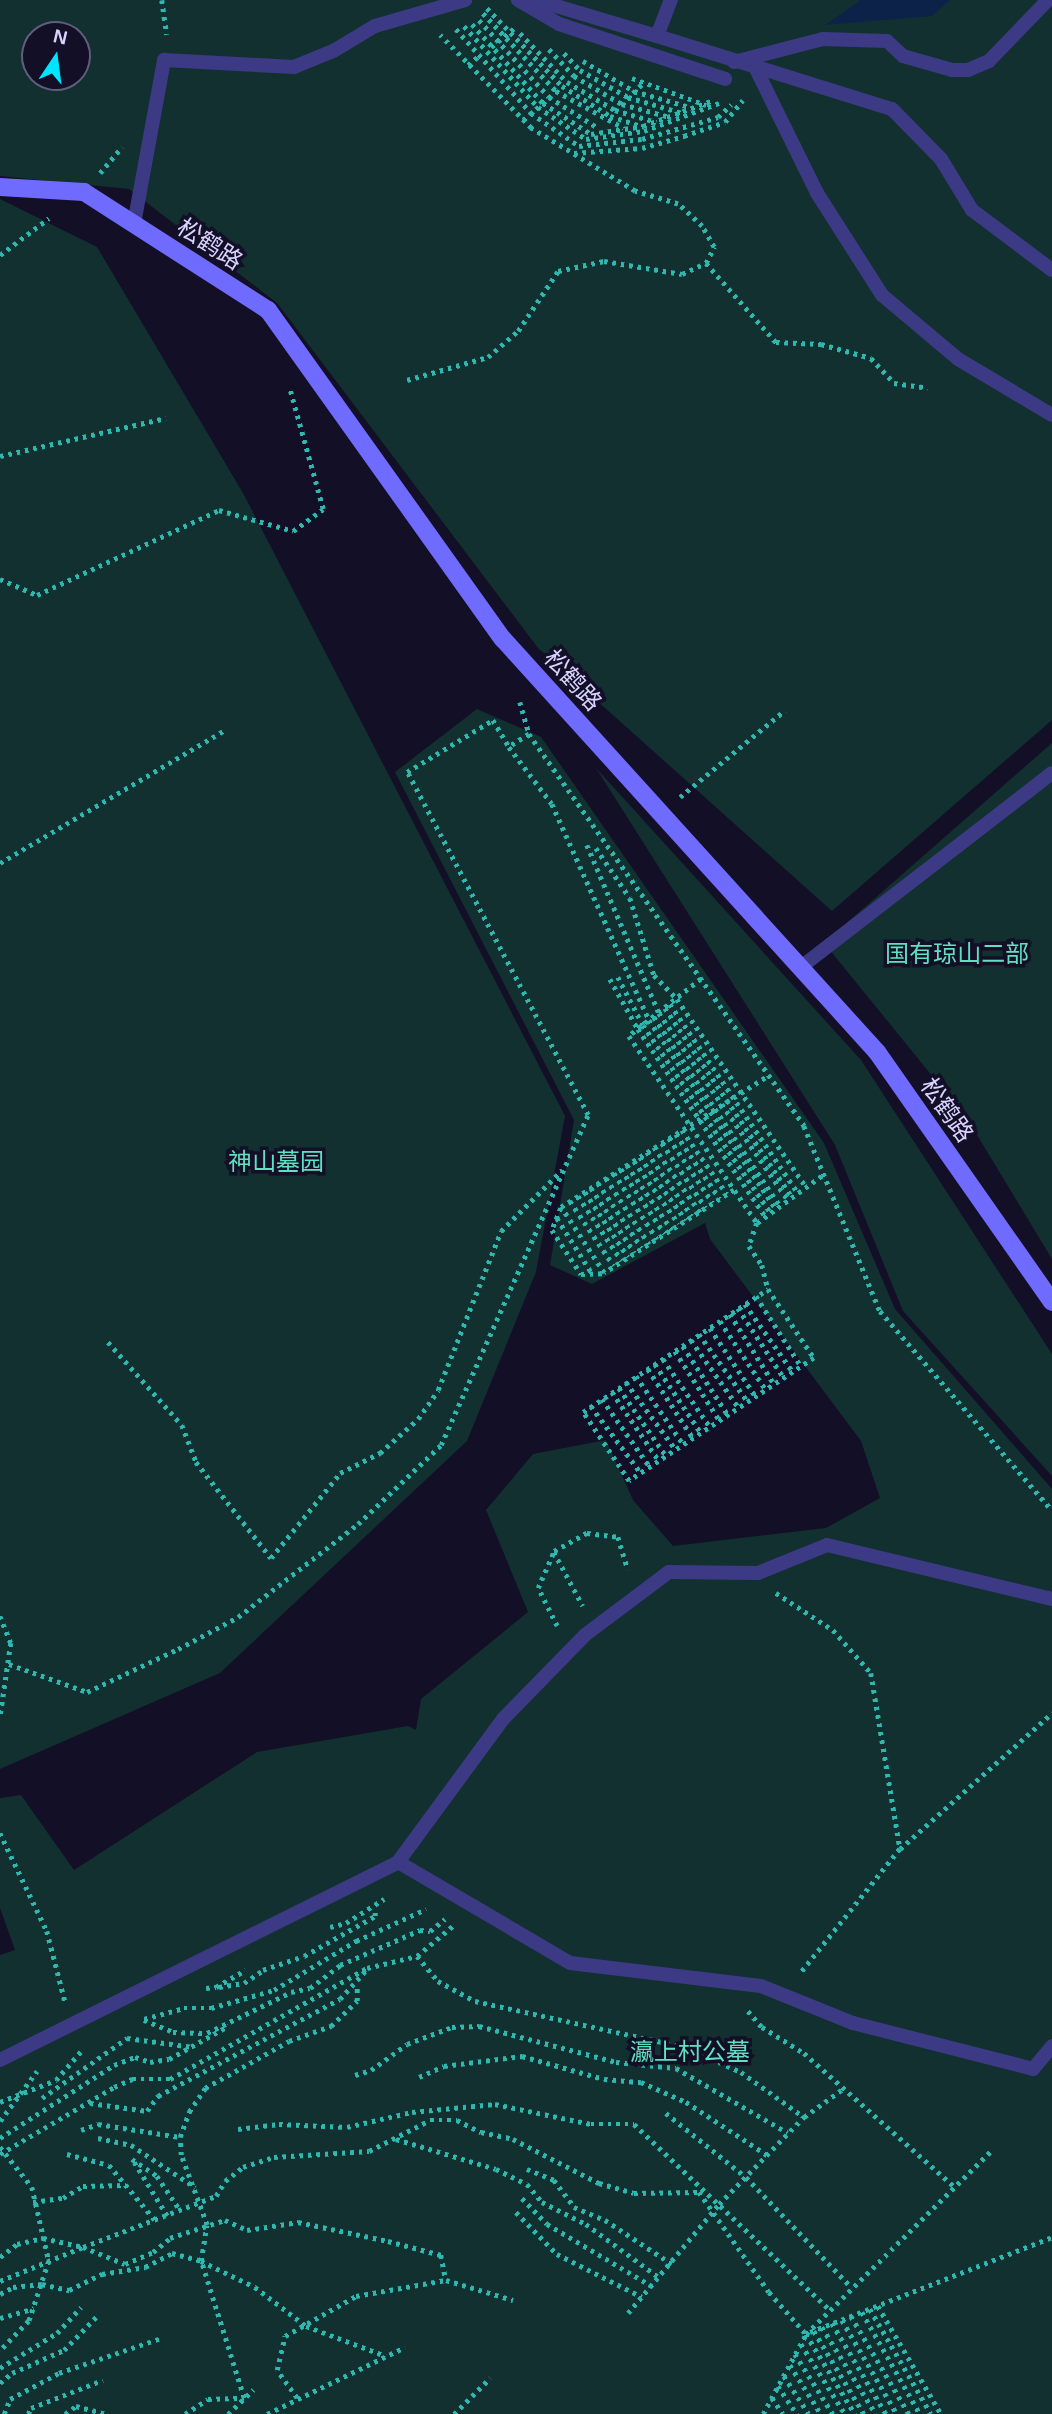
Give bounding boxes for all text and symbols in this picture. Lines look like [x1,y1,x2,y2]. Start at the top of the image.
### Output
north arrow [21,21,91,91]
text: N [51,25,69,49]
street label: 松鹤路 [172,212,248,276]
street label: 松鹤路 [538,644,608,716]
park label: 国有琼山二部 [885,940,1029,968]
street label: 松鹤路 [915,1072,979,1148]
park label: 神山墓园 [228,1148,324,1176]
park label: 瀛上村公墓 [630,2038,750,2066]

